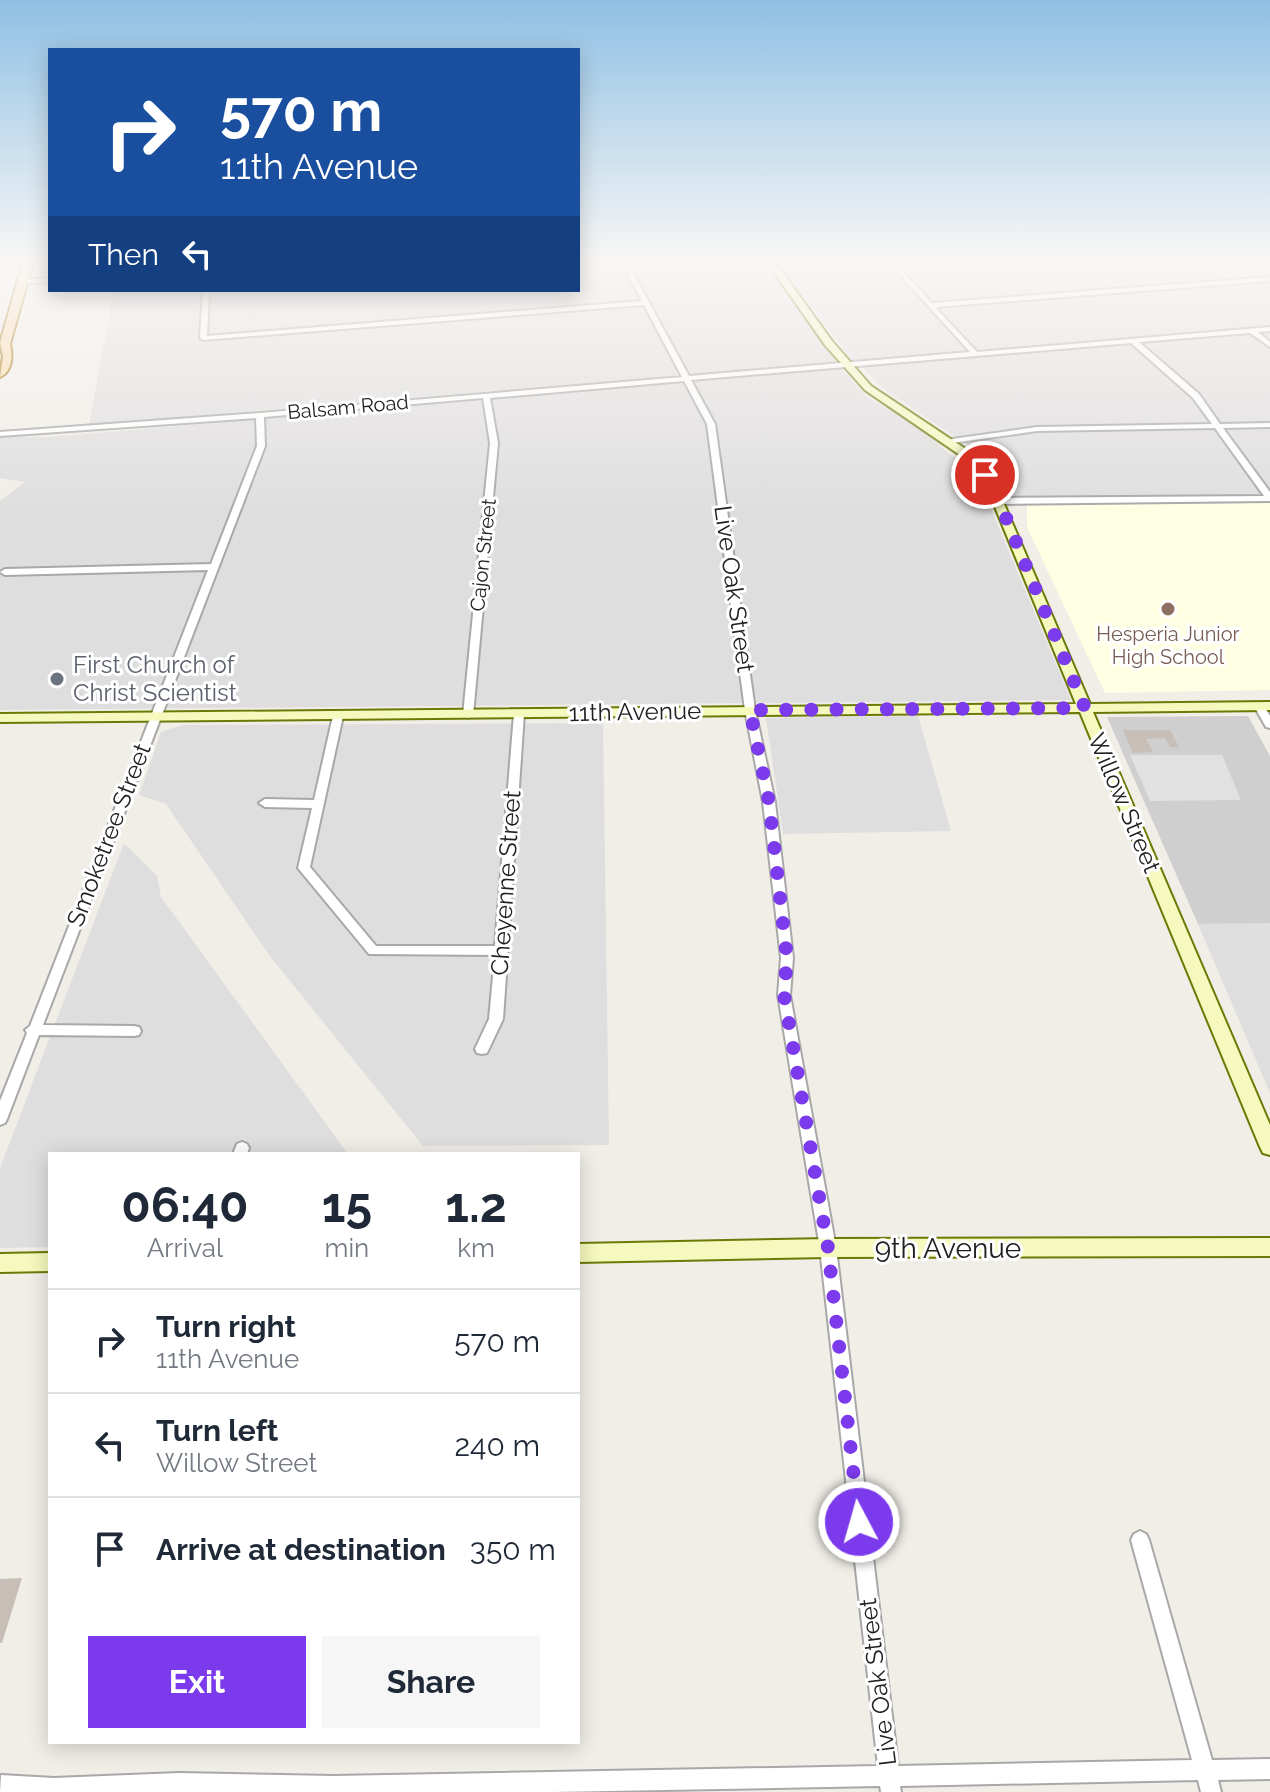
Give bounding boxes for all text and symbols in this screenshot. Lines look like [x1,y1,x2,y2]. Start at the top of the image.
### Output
text: 570 m [220,78,382,144]
icon: right [88,80,192,184]
text: 11th Avenue [220,145,418,187]
icon: left [175,232,219,276]
text: Then [88,237,159,272]
street label: Balsam Road [286,390,410,424]
pin [951,441,1019,509]
icon: arrive [963,453,1007,497]
street label: Cajon Street [465,497,501,613]
street label: Live Oak Street [708,504,761,674]
marker: Hesperia Junior High School [1159,600,1177,618]
place label: Hesperia Junior High School [1096,622,1240,669]
place label: First Church of Christ Scientist [73,650,237,707]
marker: First Church of Christ Scientist [48,670,66,688]
street label: 11th Avenue [569,696,701,727]
street label: Willow Street [1082,729,1167,877]
street label: Smoketree Street [60,739,157,931]
street label: Cheyenne Street [485,789,526,977]
text: 06:40 [121,1177,249,1233]
text: 15 [322,1177,372,1233]
text: 1.2 [445,1177,507,1233]
street label: 9th Avenue [875,1232,1021,1265]
text: Arrival [147,1233,223,1263]
text: min [324,1233,369,1263]
text: km [457,1233,495,1263]
text: Turn right [156,1309,296,1344]
icon: right [88,1319,132,1363]
text: 570 m [454,1324,540,1359]
text: 11th Avenue [156,1344,299,1374]
text: Turn left [156,1413,278,1448]
icon: left [88,1423,132,1467]
text: 240 m [454,1428,540,1463]
text: Willow Street [156,1448,317,1478]
position arrow [817,1480,901,1564]
icon: arrive [88,1527,132,1571]
text: Arrive at destination [156,1532,446,1567]
text: 350 m [470,1532,556,1567]
street label: Live Oak Street [853,1597,902,1767]
button: Exit [88,1636,306,1728]
button: Share [322,1636,540,1728]

